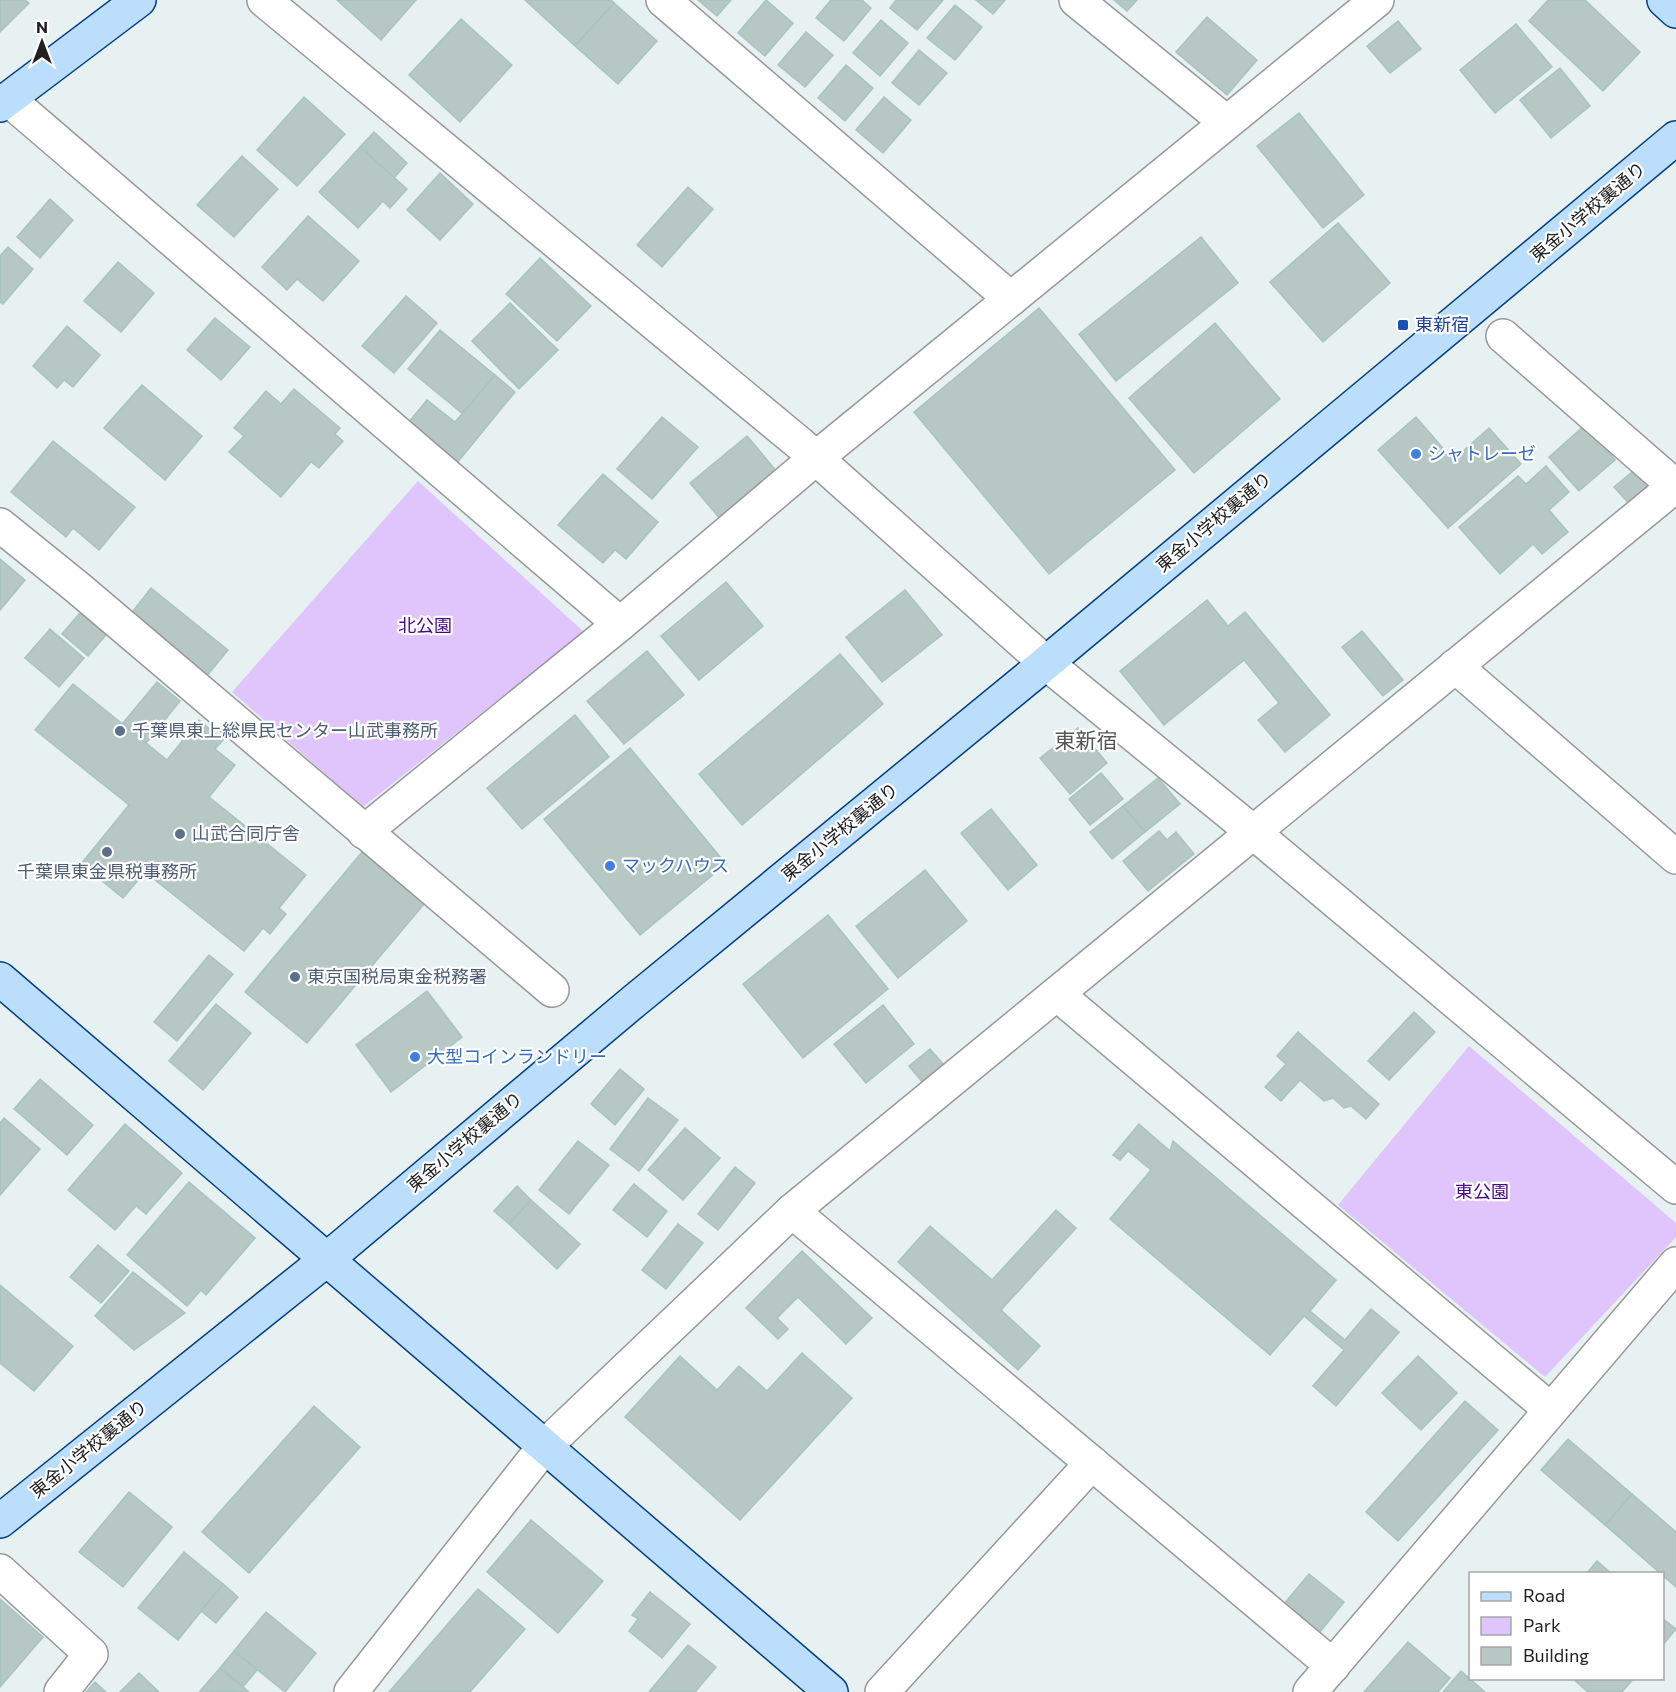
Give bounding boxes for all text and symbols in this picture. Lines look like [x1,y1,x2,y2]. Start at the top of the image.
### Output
north arrow [12,12,72,72]
text: N [36,17,48,36]
street label: 東金小学校裏通り [1525,157,1650,266]
place label: 東新宿 [1415,313,1469,335]
marker: 東新宿 [1396,318,1410,332]
place label: シャトレーゼ [1428,442,1536,464]
marker: シャトレーゼ [1409,447,1423,461]
street label: 東金小学校裏通り [1151,467,1276,576]
park label: 北公園 [398,614,452,636]
place label: 千葉県東上総県民センター山武事務所 [132,719,438,741]
marker: 千葉県東上総県民センター山武事務所 [113,724,127,738]
district label: 東新宿 [1055,727,1118,752]
street label: 東金小学校裏通り [776,777,902,885]
place label: 山武合同庁舎 [192,822,300,844]
marker: 山武合同庁舎 [173,827,187,841]
marker: 千葉県東金県税事務所 [100,845,114,859]
place label: マックハウス [622,854,729,876]
marker: マックハウス [603,859,617,873]
place label: 千葉県東金県税事務所 [17,860,197,882]
place label: 東京国税局東金税務署 [307,965,487,987]
marker: 東京国税局東金税務署 [288,970,302,984]
place label: 大型コインランドリー [427,1045,607,1067]
marker: 大型コインランドリー [408,1050,422,1064]
street label: 東金小学校裏通り [402,1087,527,1196]
park label: 東公園 [1455,1180,1509,1202]
street label: 東金小学校裏通り [25,1394,151,1502]
legend [1469,1572,1664,1680]
text: Road [1523,1584,1565,1606]
text: Park [1523,1614,1561,1636]
text: Building [1523,1644,1589,1666]

